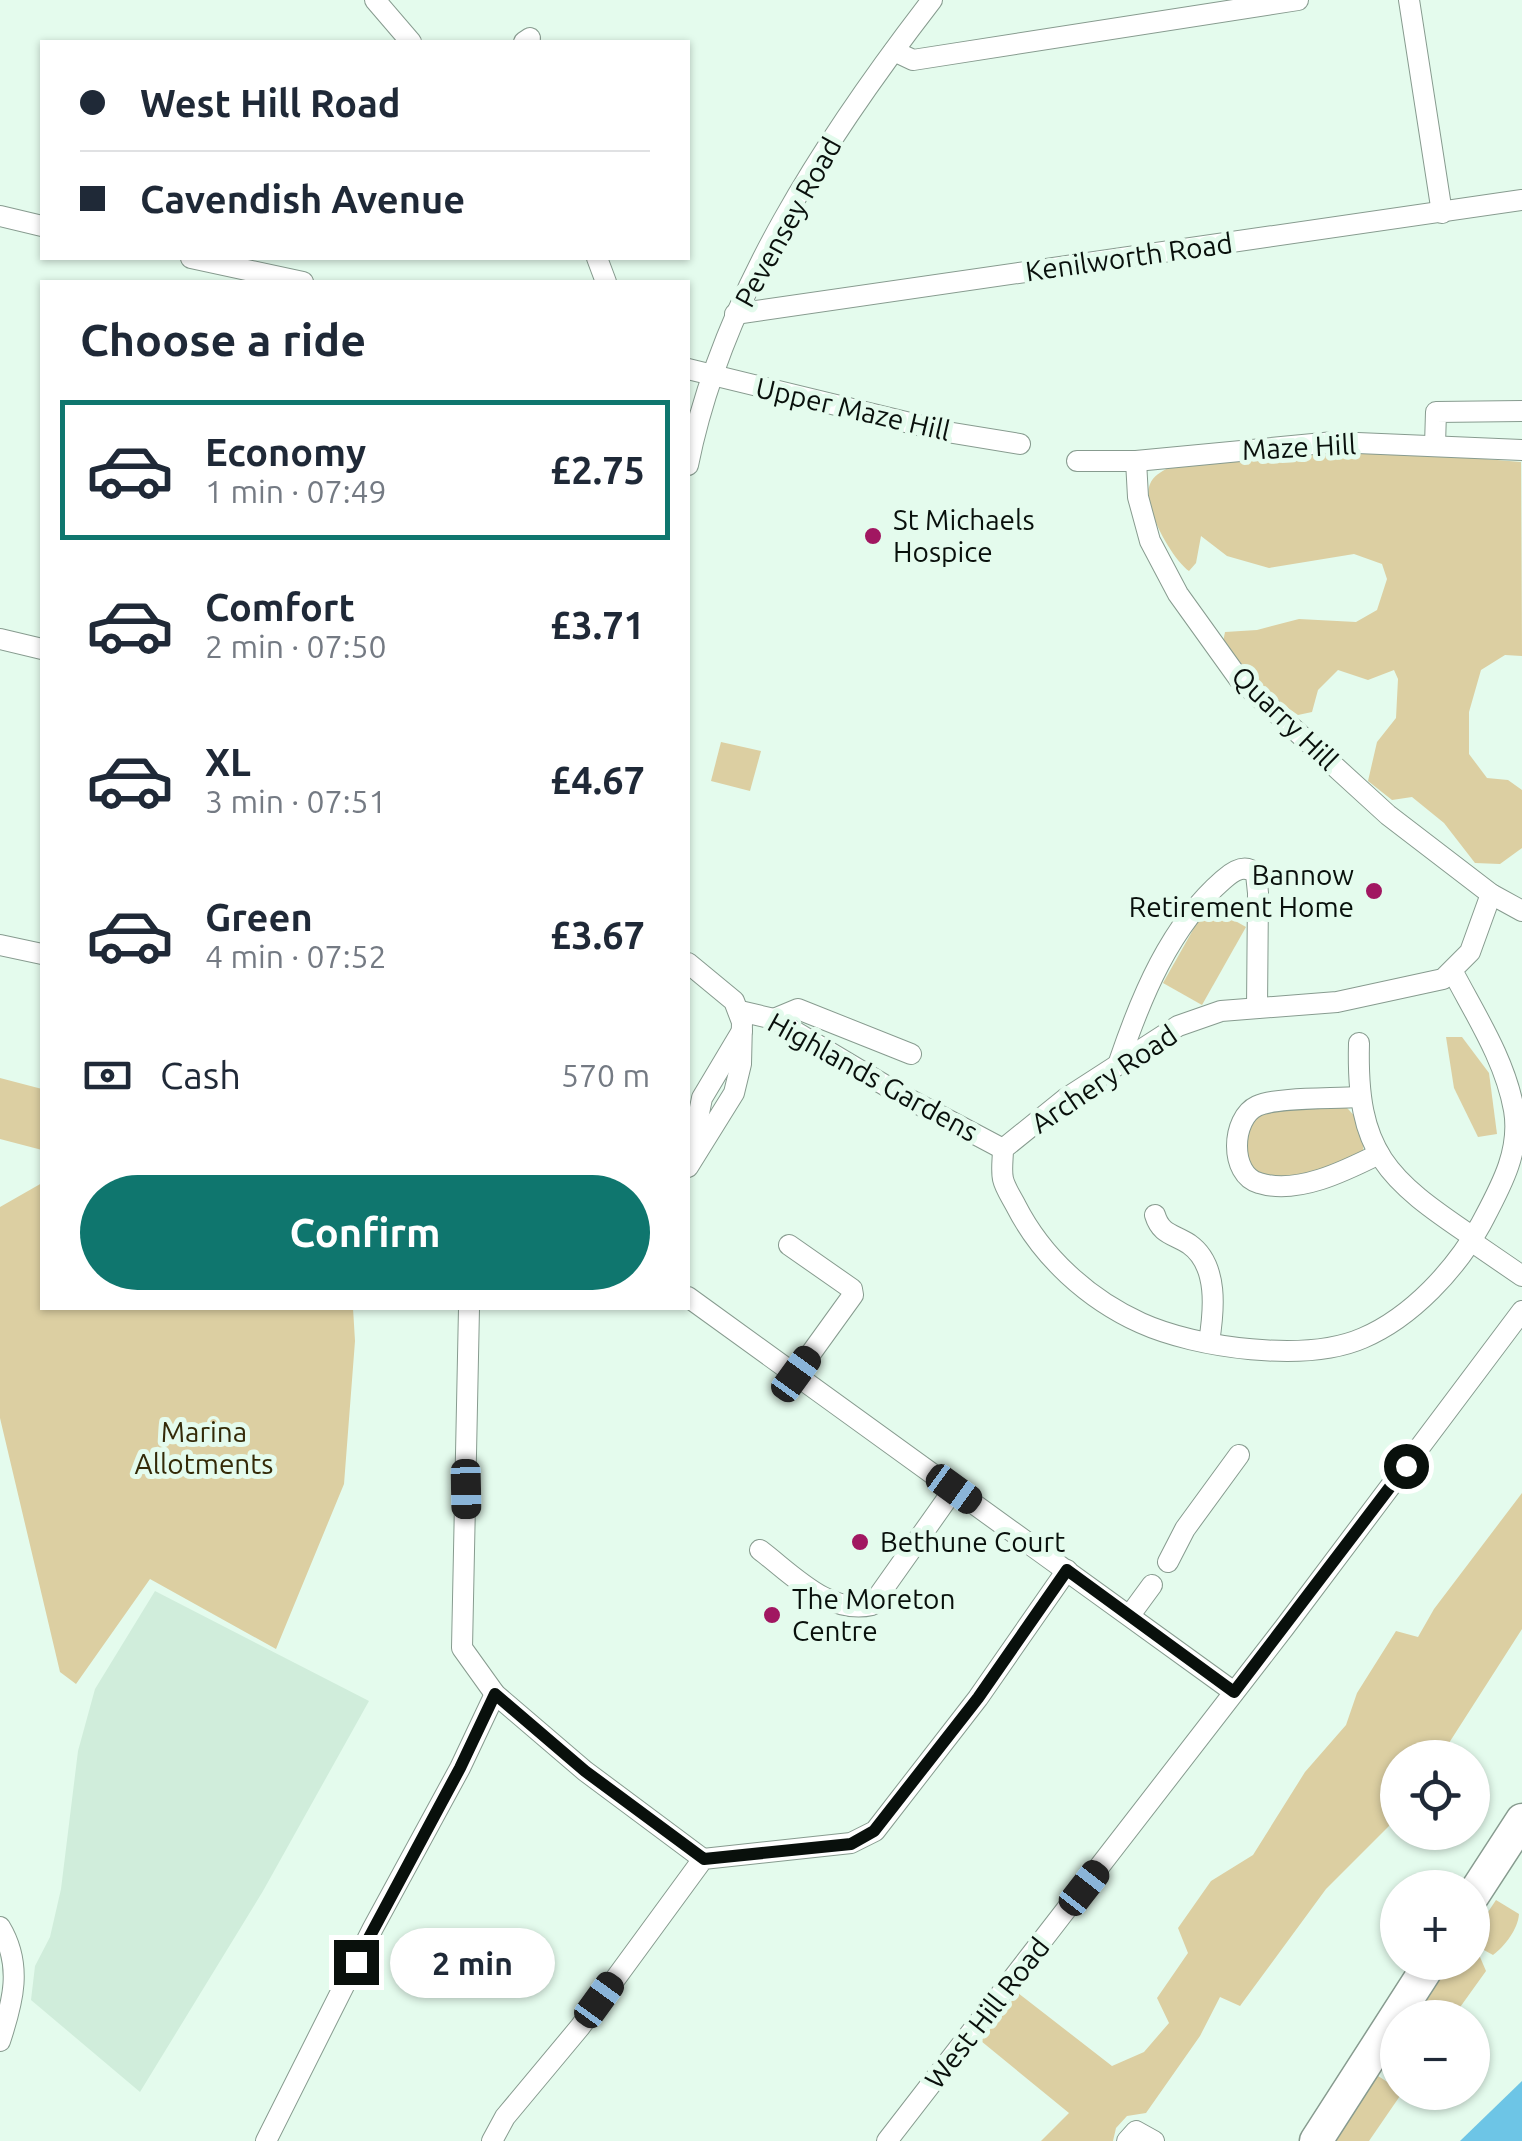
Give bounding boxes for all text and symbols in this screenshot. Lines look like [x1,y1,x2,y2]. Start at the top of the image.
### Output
text: West Hill Road [140,82,401,124]
street label: Pevensey Road [728,132,847,312]
text: Cavendish Avenue [140,178,465,220]
street label: Kenilworth Road [1023,227,1235,286]
text: Choose a ride [80,314,366,365]
street label: Upper Maze Hill [753,371,953,446]
icon: car [85,425,175,515]
street label: Maze Hill [1241,428,1357,465]
text: Economy [205,431,366,473]
text: £2.75 [550,449,645,491]
text: 1 min · 07:49 [205,473,387,509]
place label: St Michaels Hospice [893,504,1035,567]
marker: St Michaels Hospice [862,525,884,547]
icon: car [85,580,175,670]
text: Comfort [205,586,355,628]
text: £3.71 [550,604,645,646]
text: 2 min · 07:50 [205,628,387,664]
street label: Quarry Hill [1226,660,1345,776]
icon: car [85,735,175,825]
text: XL [205,741,251,783]
text: £4.67 [550,759,645,801]
text: 3 min · 07:51 [205,783,387,819]
place label: Bannow Retirement Home [1129,859,1354,922]
marker: Bannow Retirement Home [1363,880,1385,902]
icon: car [85,890,175,980]
text: Green [205,896,313,938]
text: £3.67 [550,914,645,956]
text: 4 min · 07:52 [205,938,387,974]
street label: Highlands Gardens [763,1006,983,1147]
street label: Archery Road [1025,1019,1182,1139]
icon: cash [80,1048,135,1103]
text: Cash [160,1054,241,1096]
text: 570 m [561,1057,650,1093]
button: Confirm [80,1175,650,1290]
car [766,1341,826,1407]
park label: Marina Allotments [134,1416,274,1479]
route start [1384,1444,1429,1489]
car [450,1459,482,1519]
car [921,1459,987,1519]
place label: Bethune Court [880,1526,1065,1557]
marker: Bethune Court [849,1531,871,1553]
place label: The Moreton Centre [792,1583,956,1646]
marker: The Moreton Centre [761,1604,783,1626]
map controls [1380,1740,1490,2110]
button: locate [1380,1740,1490,1850]
car [1054,1855,1114,1921]
button: + [1380,1870,1490,1980]
callout: 2 min [391,1927,556,1997]
street label: West Hill Road [918,1931,1055,2094]
route end [334,1940,379,1985]
text: 2 min [432,1945,513,1981]
car [569,1967,629,2033]
button: − [1380,2000,1490,2110]

